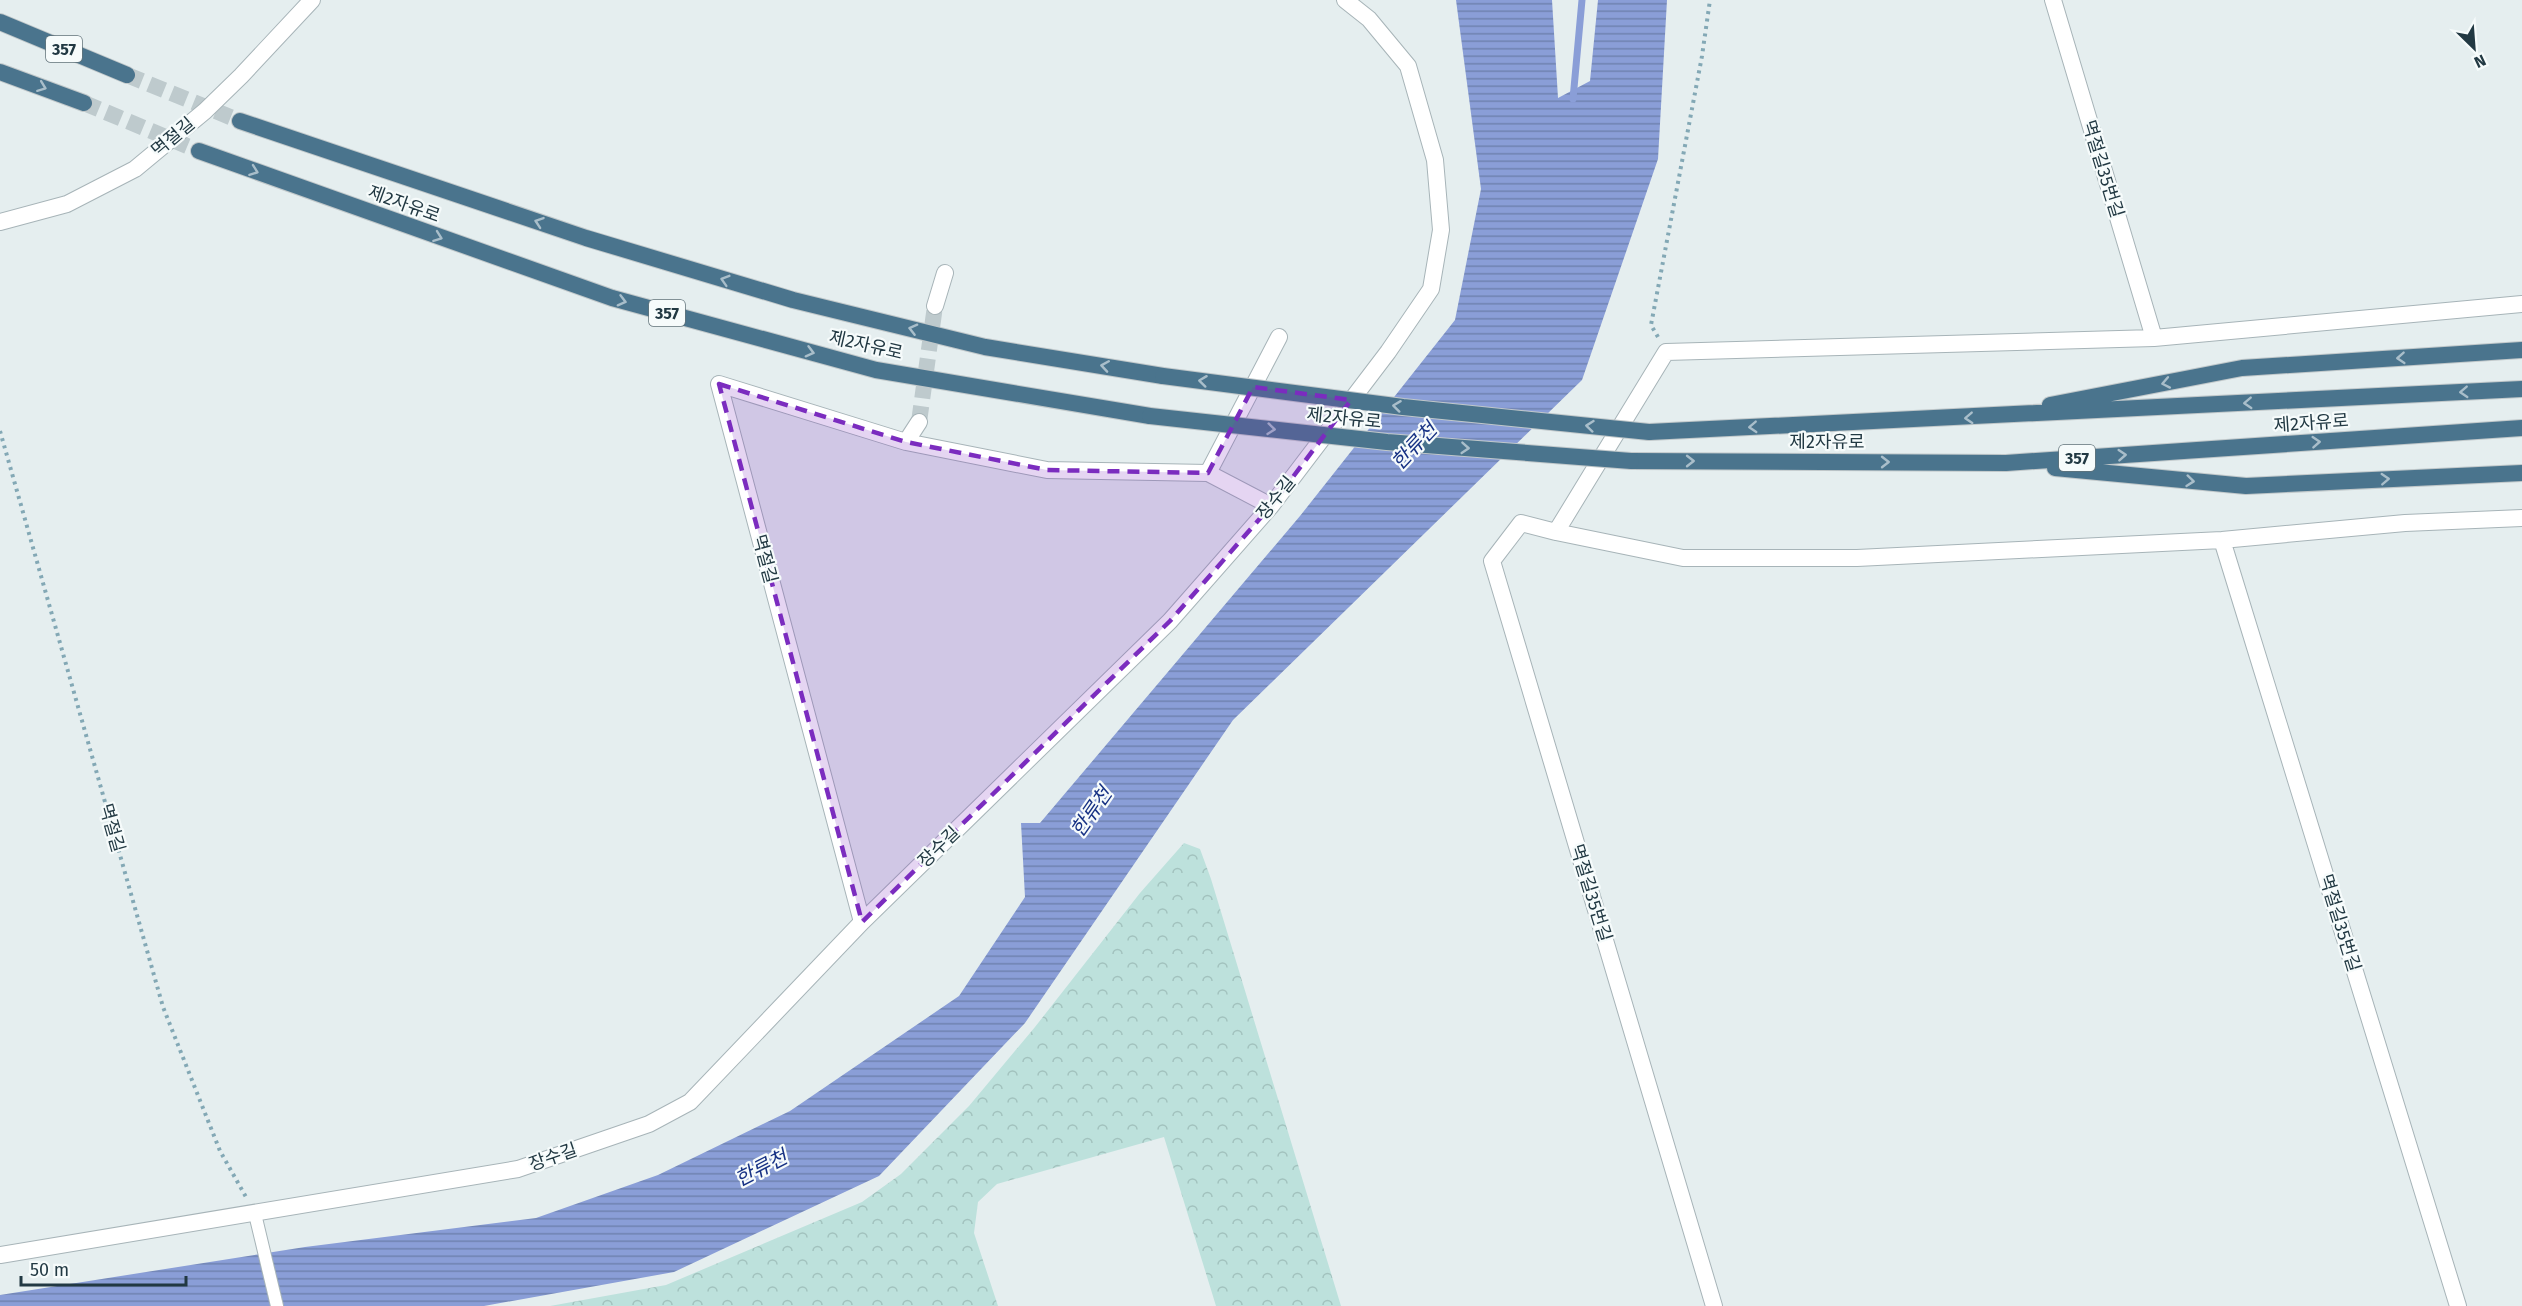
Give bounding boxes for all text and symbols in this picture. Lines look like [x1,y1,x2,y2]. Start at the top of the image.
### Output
north arrow [2444,18,2504,78]
road number: 357 [46,36,82,62]
text: N [2471,50,2489,72]
one-way arrow [36,80,47,93]
street label: 멱절길 [147,113,199,161]
street label: 멱절길35번길 [2078,118,2128,220]
one-way arrow [249,163,259,176]
street label: 제2자유로 [365,181,443,227]
one-way arrow [534,217,545,229]
one-way arrow [432,229,443,242]
one-way arrow [720,275,731,287]
one-way arrow [617,293,627,306]
road number: 357 [649,300,685,326]
one-way arrow [909,324,919,337]
street label: 제2자유로 [827,326,905,364]
one-way arrow [805,344,815,357]
one-way arrow [2396,351,2405,364]
one-way arrow [1100,361,1109,373]
one-way arrow [1199,375,1208,387]
one-way arrow [2161,376,2171,389]
one-way arrow [2459,386,2468,399]
one-way arrow [2243,397,2252,410]
one-way arrow [1392,400,1401,413]
street label: 제2자유로 [1305,403,1383,433]
street label: 제2자유로 [2273,409,2349,437]
one-way arrow [1965,411,1974,424]
water label: 한류천 [1386,416,1443,474]
one-way arrow [1586,420,1595,433]
one-way arrow [1749,421,1758,434]
one-way arrow [1267,423,1276,435]
street label: 제2자유로 [1789,431,1865,453]
one-way arrow [2312,436,2321,449]
one-way arrow [1461,441,1470,454]
road number: 357 [2059,445,2095,471]
one-way arrow [2117,449,2126,462]
one-way arrow [1685,455,1694,467]
one-way arrow [1880,456,1889,468]
street label: 장수길 [1252,472,1300,524]
one-way arrow [2380,473,2389,486]
one-way arrow [2185,474,2194,487]
street label: 멱절길 [748,532,782,586]
water label: 한류천 [1065,780,1118,841]
street label: 멱절길 [95,801,129,855]
street label: 장수길 [913,822,965,872]
street label: 멱절길35번길 [1566,842,1616,944]
street label: 멱절길35번길 [2315,872,2365,974]
street label: 장수길 [526,1139,580,1175]
water label: 한류천 [731,1144,793,1191]
scale bar [21,1249,186,1287]
text: 50 m [30,1259,69,1281]

